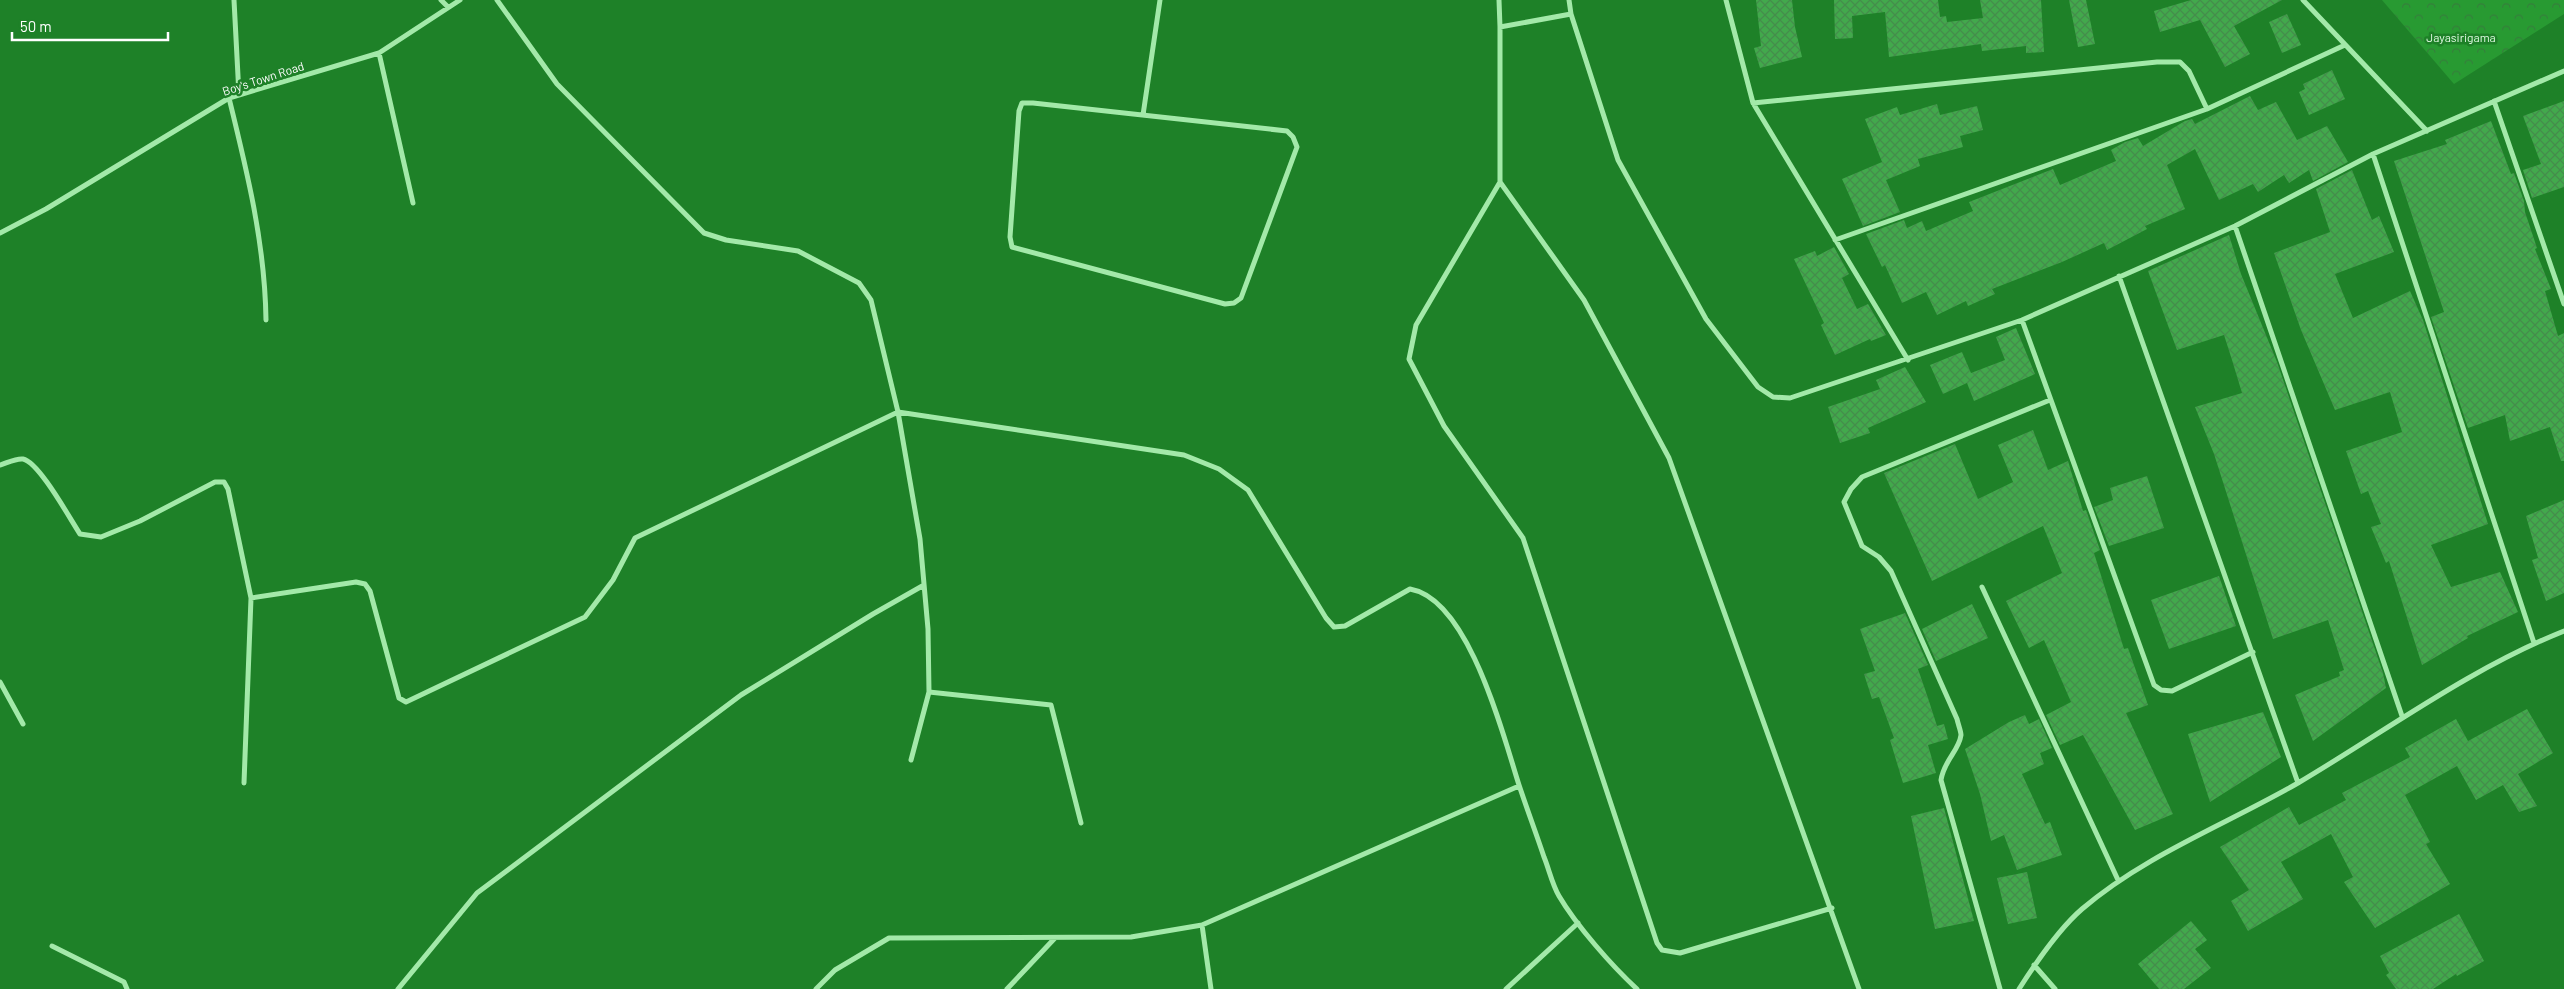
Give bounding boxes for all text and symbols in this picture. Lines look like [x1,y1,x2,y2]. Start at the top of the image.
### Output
scale bar [12,10,169,42]
text: 50 m [20,17,52,35]
park label: Jayasirigama [2426,30,2496,44]
street label: Boy's Town Road [220,58,306,98]

